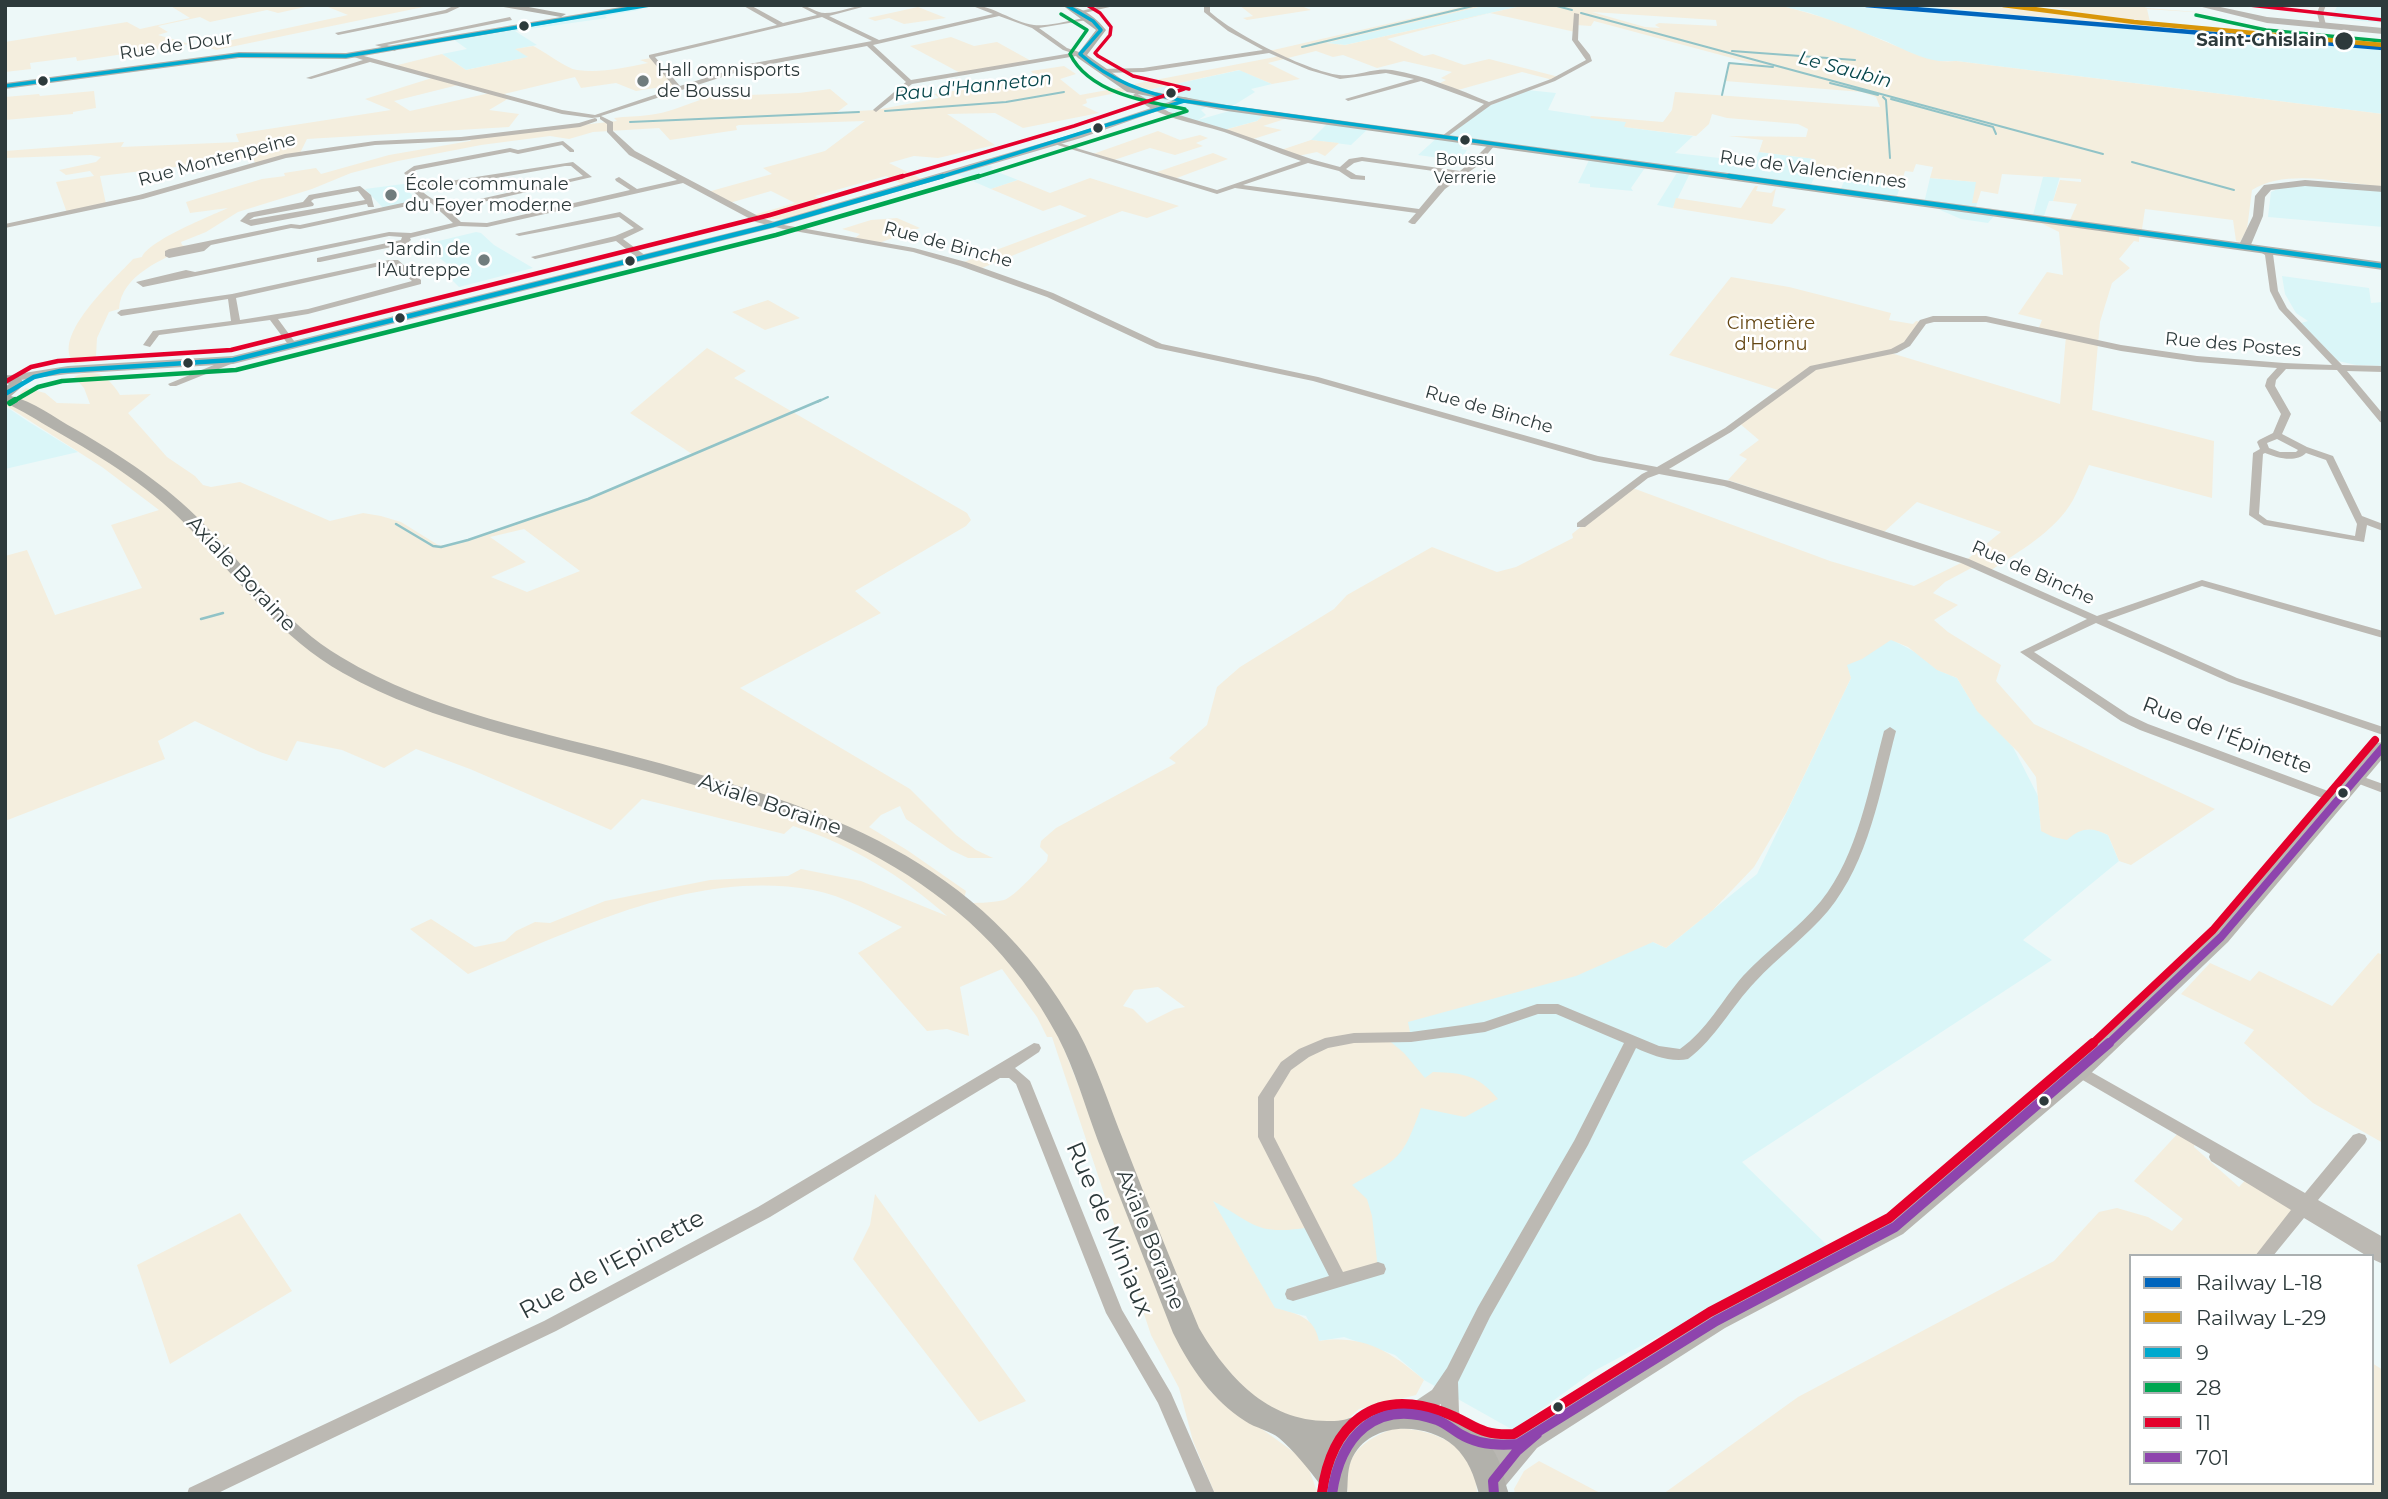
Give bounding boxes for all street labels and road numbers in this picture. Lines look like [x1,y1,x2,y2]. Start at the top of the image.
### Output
street label: Rue de Dour [118,27,234,65]
street label: Rue Montenpeine [136,129,298,191]
street label: Rue de Valenciennes [1718,146,1908,194]
street label: Rue de Binche [881,217,1015,273]
street label: Rue des Postes [2164,328,2302,362]
street label: Rue de Binche [1423,381,1555,439]
street label: Axiale Boraine [181,511,301,637]
street label: Rue de Binche [1968,536,2098,610]
street label: Rue de l'Épinette [2139,692,2315,780]
street label: Axiale Boraine [695,769,845,841]
street label: Rue de Miniaux [1059,1138,1159,1320]
street label: Axiale Boraine [1110,1166,1190,1314]
street label: Rue de l'Epinette [515,1204,709,1326]

